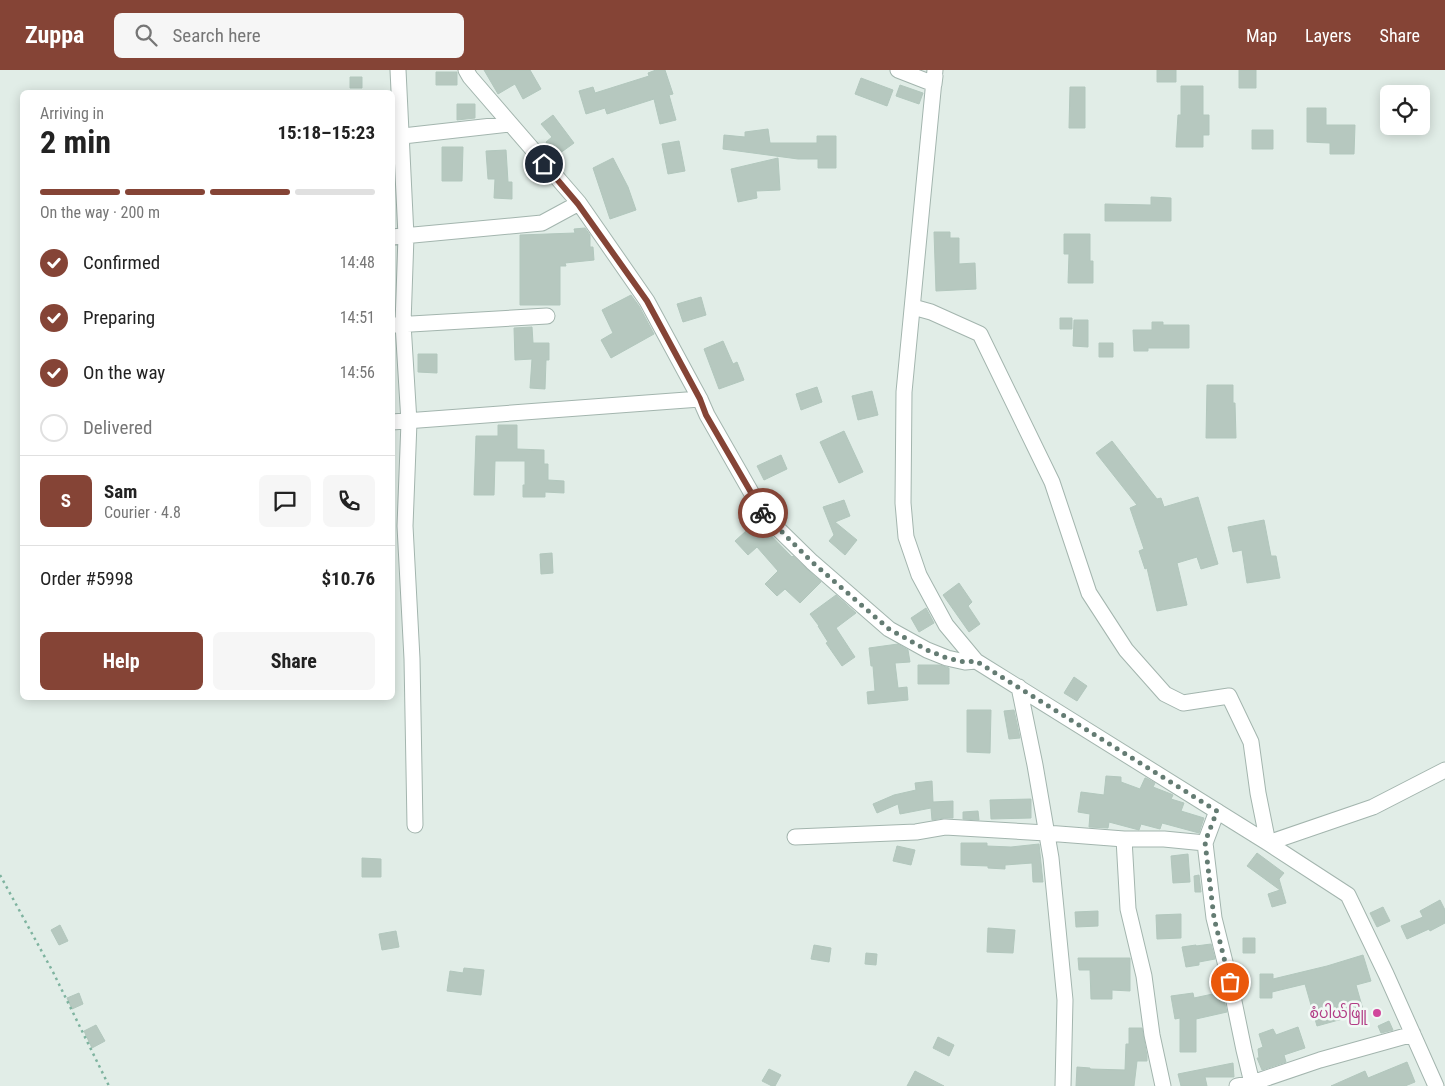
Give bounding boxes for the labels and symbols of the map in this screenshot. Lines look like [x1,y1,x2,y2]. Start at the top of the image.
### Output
pin [523,143,565,185]
courier [738,488,788,538]
pin [1209,961,1251,1003]
place label: စံပါယ်ဖြူ [1309,1003,1368,1025]
marker: စံပါယ်ဖြူ [1371,1007,1383,1019]

